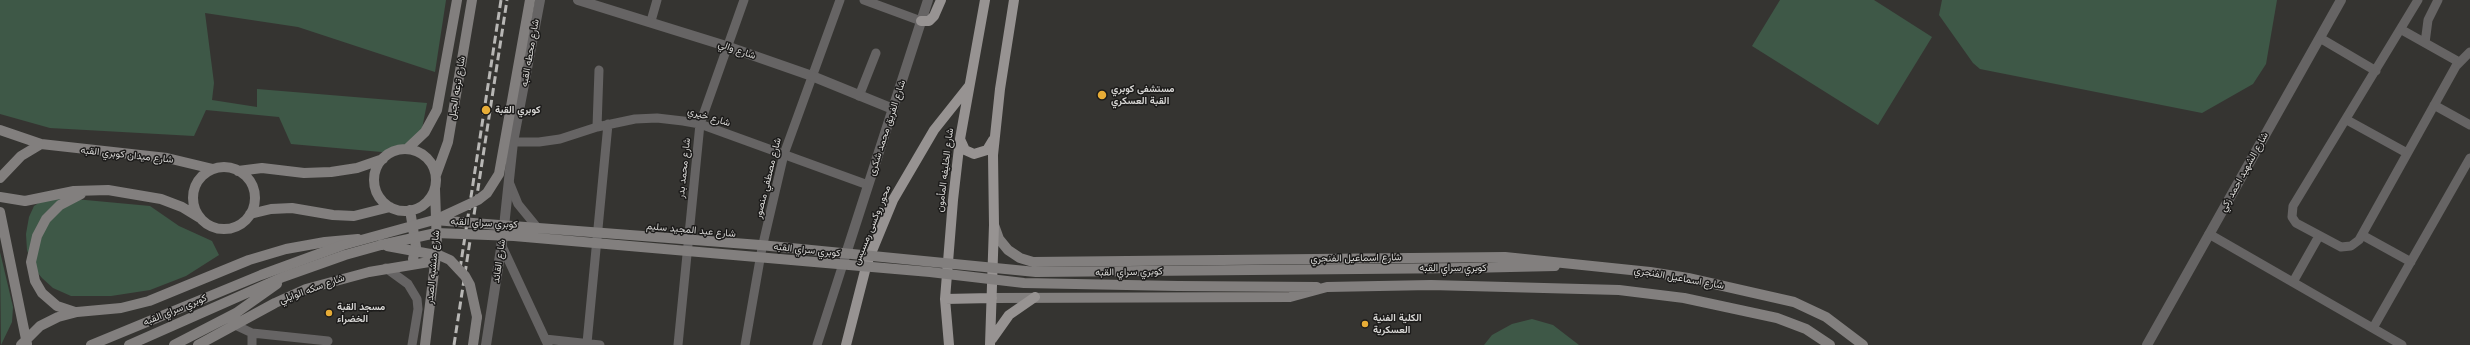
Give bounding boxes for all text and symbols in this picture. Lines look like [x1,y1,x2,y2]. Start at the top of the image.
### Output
street label: شارع محطه القبه [518,18,542,88]
street label: شارع والي [717,38,757,62]
street label: شارع ترعه الجبل [446,55,468,121]
street label: شارع الفريق محمد شكرى [866,78,908,178]
place label: مستشفى كوبري القبة العسكري [1111,83,1175,106]
marker: مستشفى كوبري القبة العسكري [1096,89,1108,101]
marker: كوبري القبة [480,104,492,116]
place label: كوبري القبة [495,104,540,116]
street label: شارع خيري [686,105,732,129]
street label: شارع الخليفه المأمون [934,127,956,213]
street label: شارع الشهيد احمد زكي [2217,130,2271,214]
street label: شارع مصطفي منصور [752,136,784,220]
street label: شارع محمد بدر [675,137,693,199]
street label: شارع ميدان كوبري القبه [80,144,174,166]
street label: محور روكسى رمسيس [851,183,893,267]
street label: كوبري سراي القبه [450,215,518,231]
street label: شارع عبد المجيد سليم [646,220,736,240]
street label: شارع منشيه الصدر [424,230,442,304]
street label: شارع القائد [490,238,508,284]
street label: كوبري سراي القبه [773,241,841,259]
street label: شارع اسماعيل الفنجري [1310,251,1402,265]
street label: كوبري سراي القبه [1419,262,1487,274]
street label: شارع اسماعيل الفنجري [1633,264,1725,292]
street label: كوبري سراي القبه [1095,265,1163,279]
street label: شارع سكه الوايلي [278,272,346,306]
street label: كوبري سراي القبه [141,292,209,328]
place label: مسجد القبة الخضراء [337,301,385,324]
marker: مسجد القبة الخضراء [324,308,334,318]
place label: الكلية الفنية العسكرية [1373,312,1422,336]
marker: الكلية الفنية العسكرية [1360,319,1370,329]

